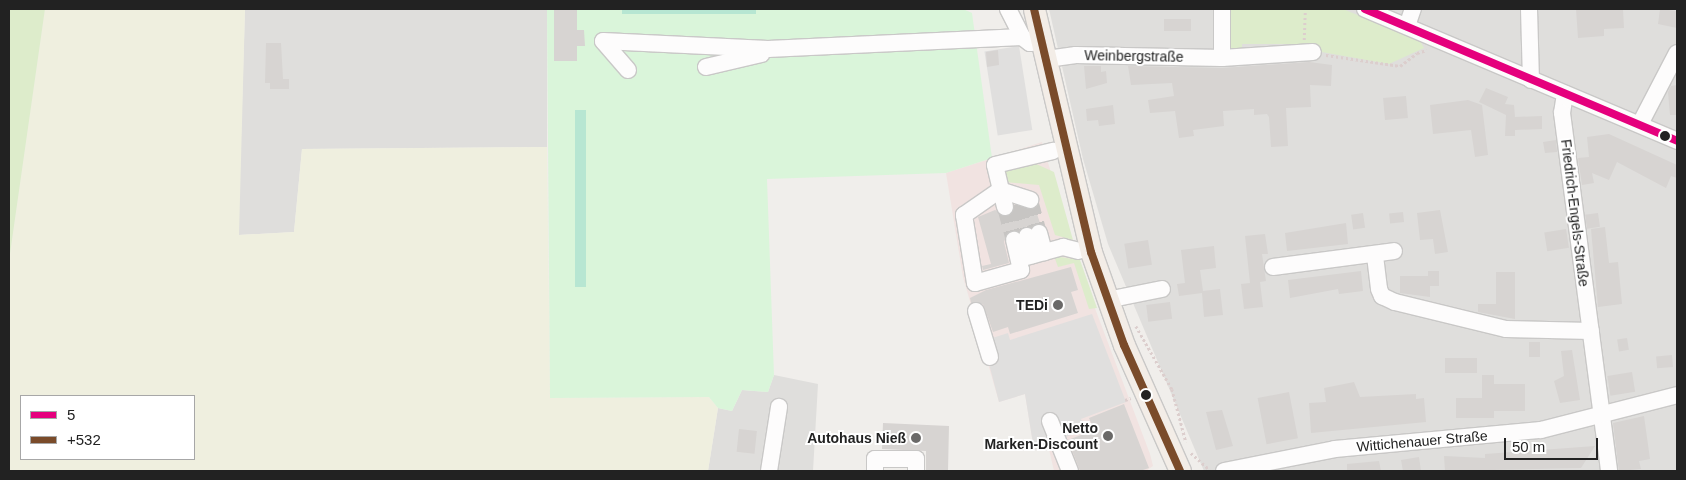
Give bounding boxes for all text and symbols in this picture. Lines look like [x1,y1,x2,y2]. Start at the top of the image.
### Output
street label: Weinbergstraße [1084,47,1184,65]
unlabelled marker [1660,131,1670,141]
street label: Friedrich-Engels-Straße [1558,138,1592,288]
place label: TEDi [1016,297,1048,313]
marker: TEDi [1052,299,1064,311]
unlabelled marker [1141,390,1151,400]
legend [20,395,195,460]
text: 5 [67,406,75,423]
place label: Netto Marken-Discount [984,420,1098,452]
street label: Wittichenauer Straße [1356,427,1488,455]
scale bar [1506,428,1600,460]
place label: Autohaus Nieß [807,430,906,446]
marker: Netto Marken-Discount [1102,430,1114,442]
text: +532 [67,431,101,448]
marker: Autohaus Nieß [910,432,922,444]
text: 50 m [1512,438,1545,455]

